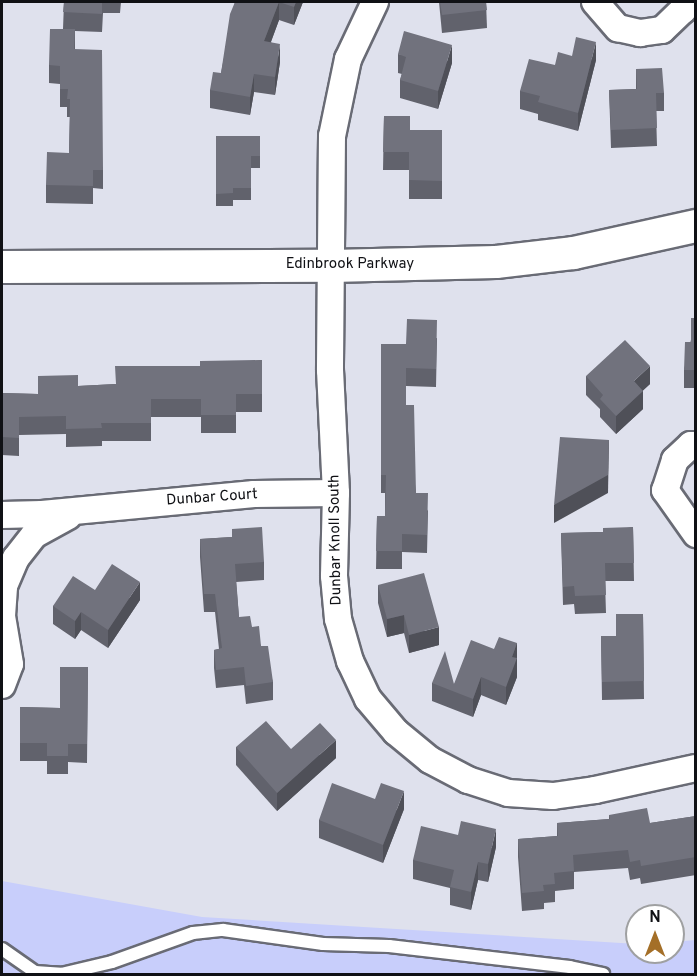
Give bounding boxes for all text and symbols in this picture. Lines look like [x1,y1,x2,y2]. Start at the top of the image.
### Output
street label: Edinbrook Parkway [286,256,414,274]
street label: Dunbar Knoll South [326,474,346,606]
street label: Dunbar Court [166,486,258,510]
north arrow [625,904,685,964]
text: N [649,908,661,928]

